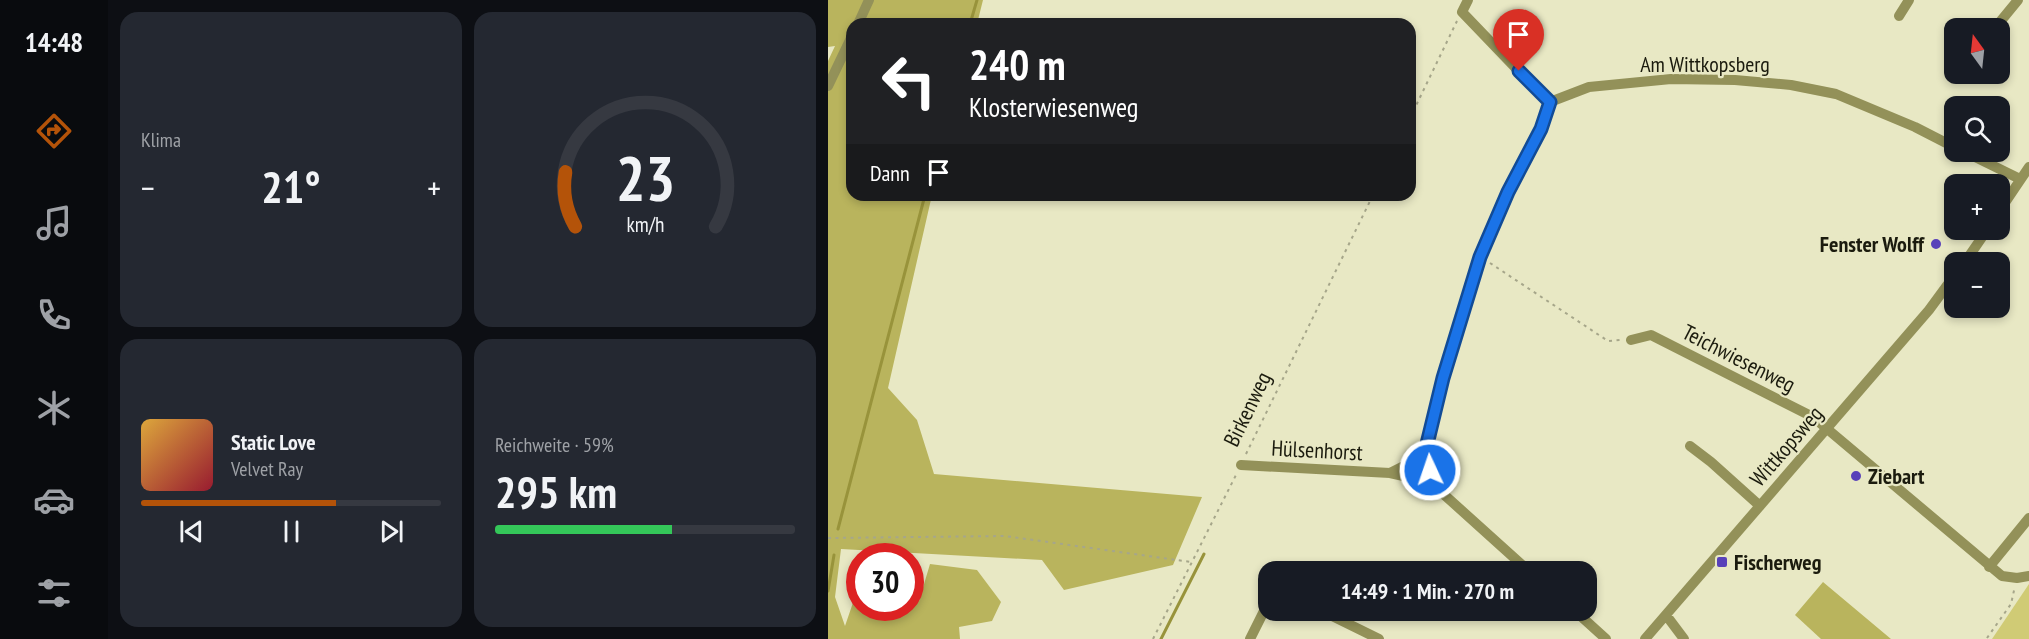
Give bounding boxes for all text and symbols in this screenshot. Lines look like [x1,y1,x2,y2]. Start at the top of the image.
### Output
pin [1493,9,1544,71]
icon: arrive [1502,18,1535,51]
north arrow [1944,18,2010,84]
map controls [1944,18,2010,318]
text: 14:48 [25,25,83,59]
text: 240 m [969,37,1066,92]
icon: left [870,42,948,120]
street label: Am Wittkopsberg [1640,50,1770,78]
text: Klosterwiesenweg [969,90,1139,124]
button: search [1944,96,2010,162]
icon: directions [33,110,75,152]
text: Klima [141,127,181,153]
text: 23 [615,137,675,218]
icon: arrive [922,156,955,189]
text: 21° [261,157,321,215]
text: Dann [870,159,910,187]
text: − [141,166,155,209]
text: + [427,166,441,209]
button: + [1944,174,2010,240]
icon: music [33,202,75,244]
text: km/h [626,210,664,238]
place label: Fenster Wolff [1820,230,1925,258]
marker: Fenster Wolff [1929,237,1943,251]
button: − [1944,252,2010,318]
icon: phone [33,294,75,336]
street label: Teichwiesenweg [1678,318,1800,398]
street label: Birkenweg [1217,367,1277,451]
icon: climate [33,387,75,429]
street label: Wittkopsweg [1743,400,1829,492]
text: Static Love [231,428,316,456]
text: Reichweite · 59% [495,432,614,458]
street label: Hülsenhorst [1271,434,1363,466]
position arrow [1398,438,1462,502]
text: Velvet Ray [231,456,303,482]
text: 295 km [495,462,617,520]
place label: Ziebart [1868,462,1925,490]
marker: Ziebart [1849,469,1863,483]
icon: car [33,479,75,521]
icon: previous [175,515,208,548]
icon: pause [275,515,308,548]
icon: next [375,515,408,548]
speed limit sign: 30 [846,543,924,621]
place label: Fischerweg [1734,548,1821,576]
marker: Fischerweg [1715,555,1729,569]
icon: filters [33,572,75,614]
text: 14:49 · 1 Min. · 270 m [1341,577,1514,605]

